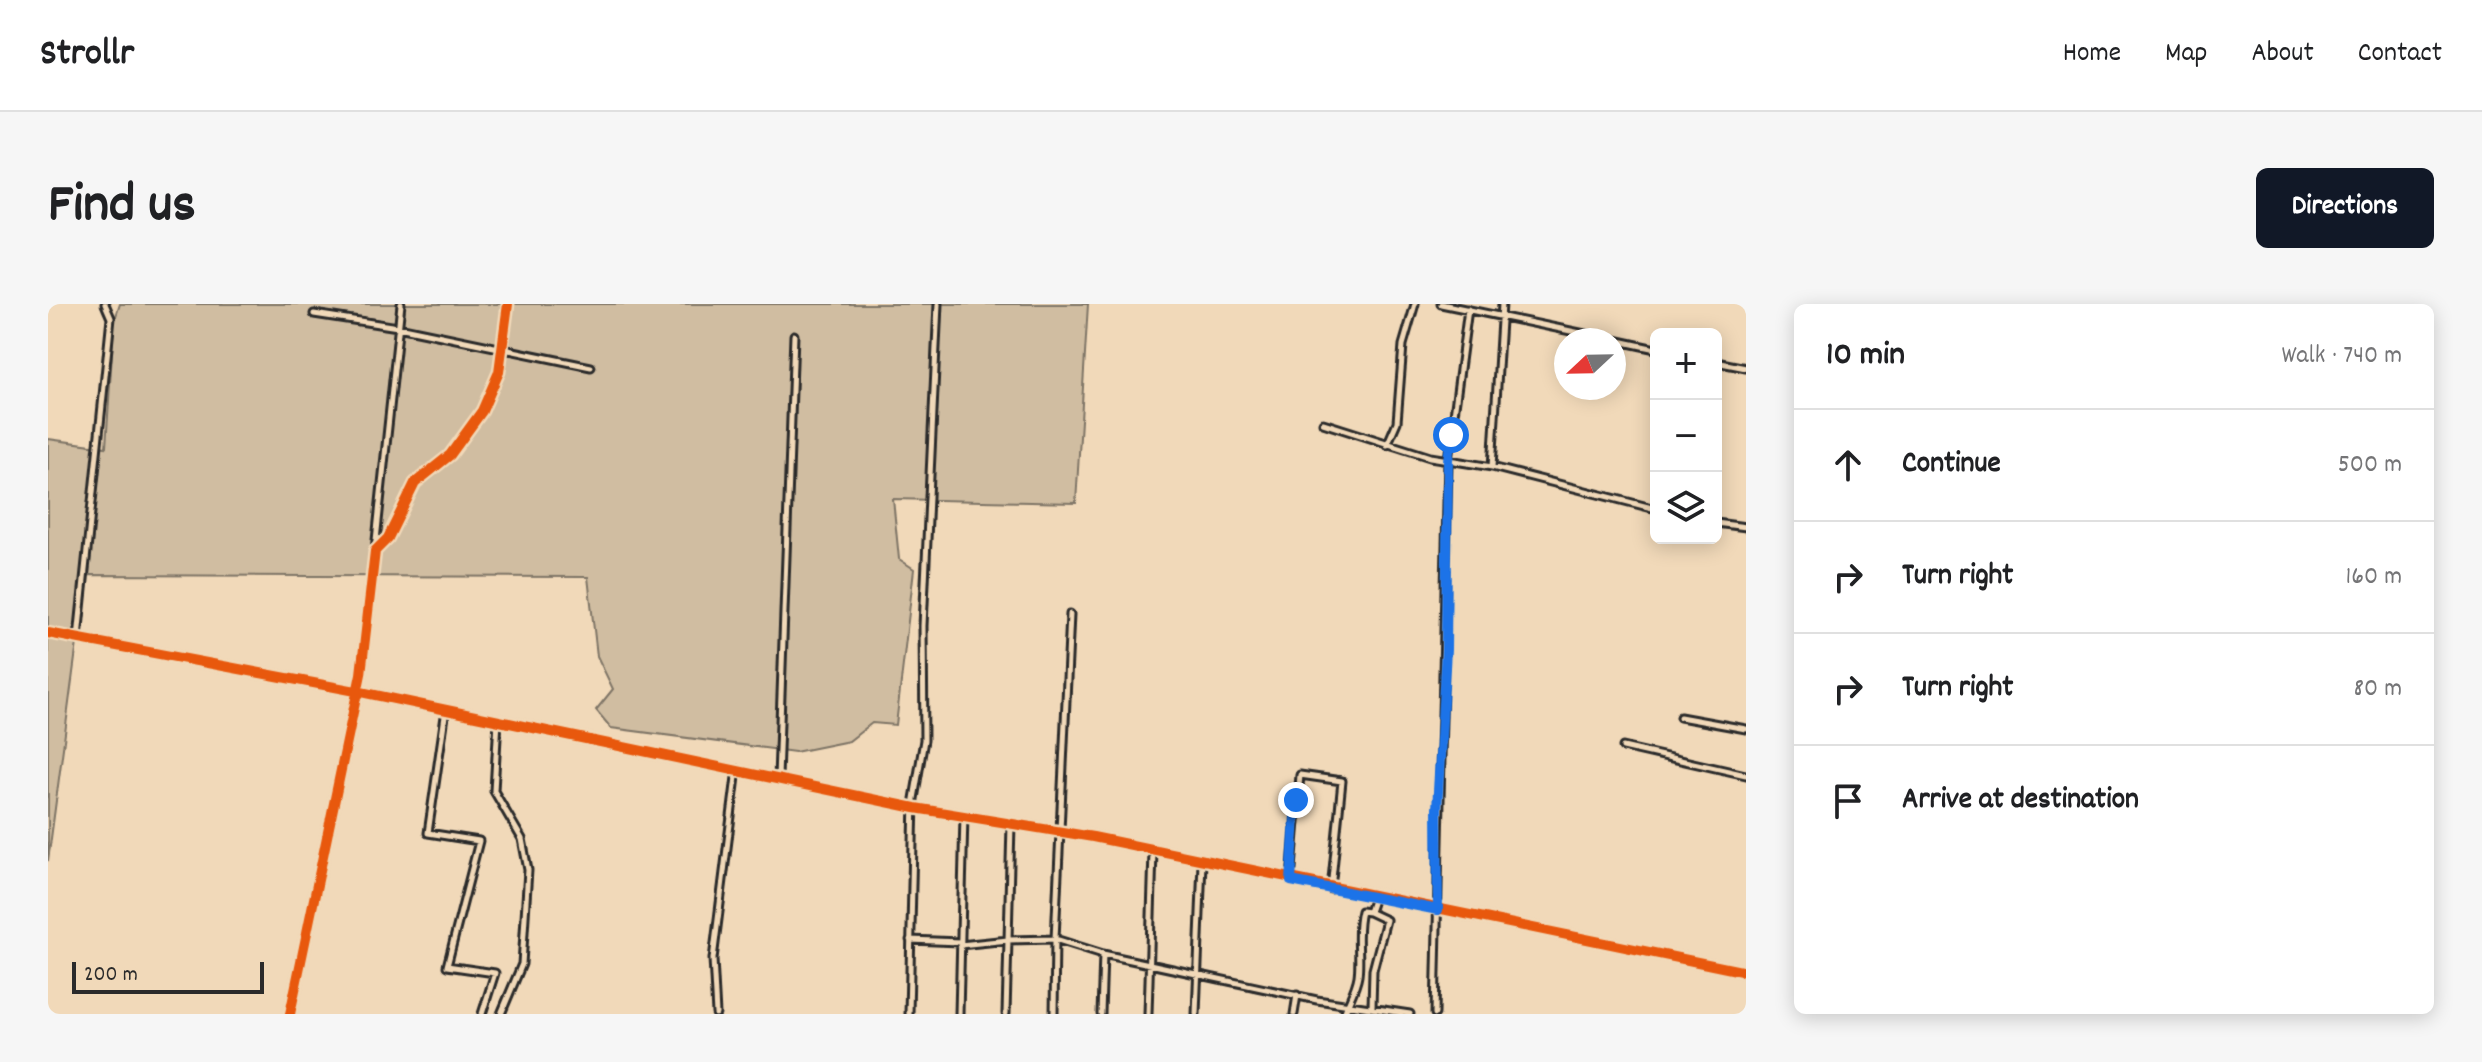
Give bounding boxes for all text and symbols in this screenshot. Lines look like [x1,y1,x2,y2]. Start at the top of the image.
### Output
text: Strollr [40,28,134,83]
text: Home [2063,35,2121,75]
text: Map [2165,35,2207,75]
text: About [2251,35,2314,75]
text: Contact [2358,35,2442,75]
text: Find us [48,168,196,248]
button: Directions [2256,168,2434,248]
north arrow [1554,328,1626,400]
map controls [1650,328,1722,544]
button: + [1650,328,1722,400]
text: 10 min [1826,332,1905,381]
text: Walk · 740 m [2281,338,2402,375]
button: − [1650,400,1722,472]
route start [1433,417,1469,453]
icon: ahead [1826,443,1870,487]
text: Continue [1902,444,2001,487]
text: 500 m [2338,447,2402,484]
button: layers [1650,472,1722,544]
icon: right [1826,555,1870,599]
text: Turn right [1902,556,2013,599]
text: 160 m [2346,559,2402,596]
icon: right [1826,667,1870,711]
text: Turn right [1902,668,2013,711]
text: 80 m [2354,671,2402,708]
icon: arrive [1826,779,1870,823]
text: Arrive at destination [1902,780,2139,823]
route end [1278,782,1314,818]
scale bar [72,958,264,994]
text: 200 m [84,960,138,991]

